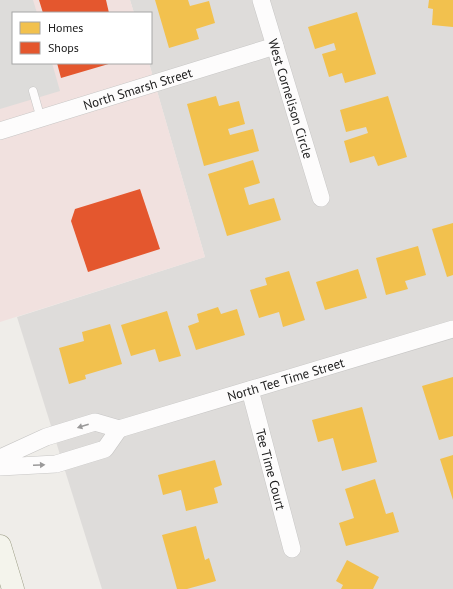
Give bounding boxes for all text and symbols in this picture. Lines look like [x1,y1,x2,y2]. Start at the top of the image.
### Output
legend [12,12,152,64]
text: Homes [48,20,83,35]
street label: West Cornelison Circle [264,37,317,161]
text: Shops [48,40,79,55]
street label: North Smarsh Street [81,64,195,114]
street label: North Tee Time Street [225,354,347,405]
one-way arrow [77,423,89,429]
street label: Tee Time Court [252,427,289,512]
one-way arrow [33,462,45,469]

